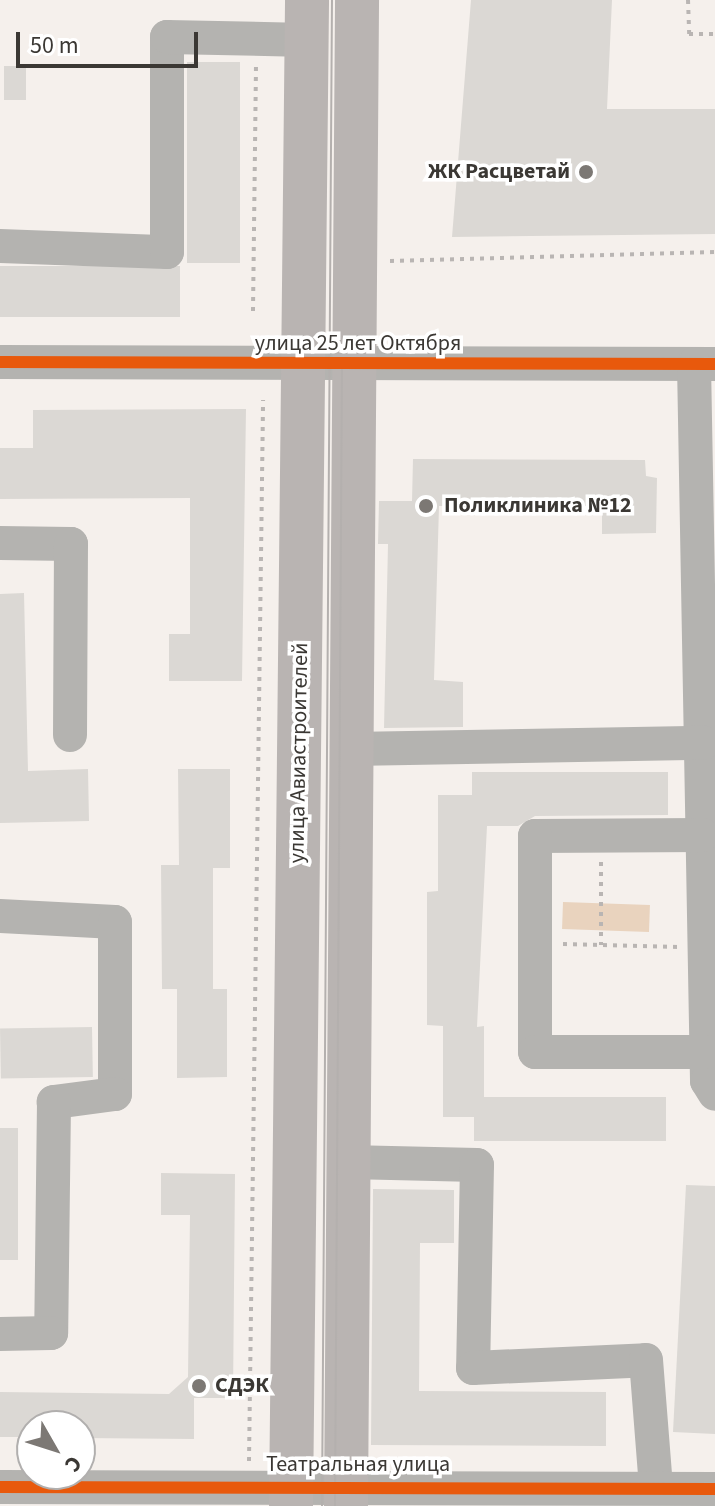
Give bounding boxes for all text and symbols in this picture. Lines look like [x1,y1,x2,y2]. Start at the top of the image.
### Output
scale bar [20,16,202,66]
text: 50 m [30,28,79,63]
place label: ЖК Расцветай [428,159,570,185]
marker: ЖК Расцветай [577,163,595,181]
street label: улица 25 лет Октября [255,331,461,357]
place label: Поликлиника №12 [444,493,632,519]
marker: Поликлиника №12 [415,495,437,517]
street label: улица Авиастроителей [284,642,314,864]
place label: СДЭК [215,1373,269,1399]
marker: СДЭК [190,1377,208,1395]
north arrow [16,1410,96,1490]
text: С [57,1449,90,1479]
street label: Театральная улица [266,1452,450,1478]

